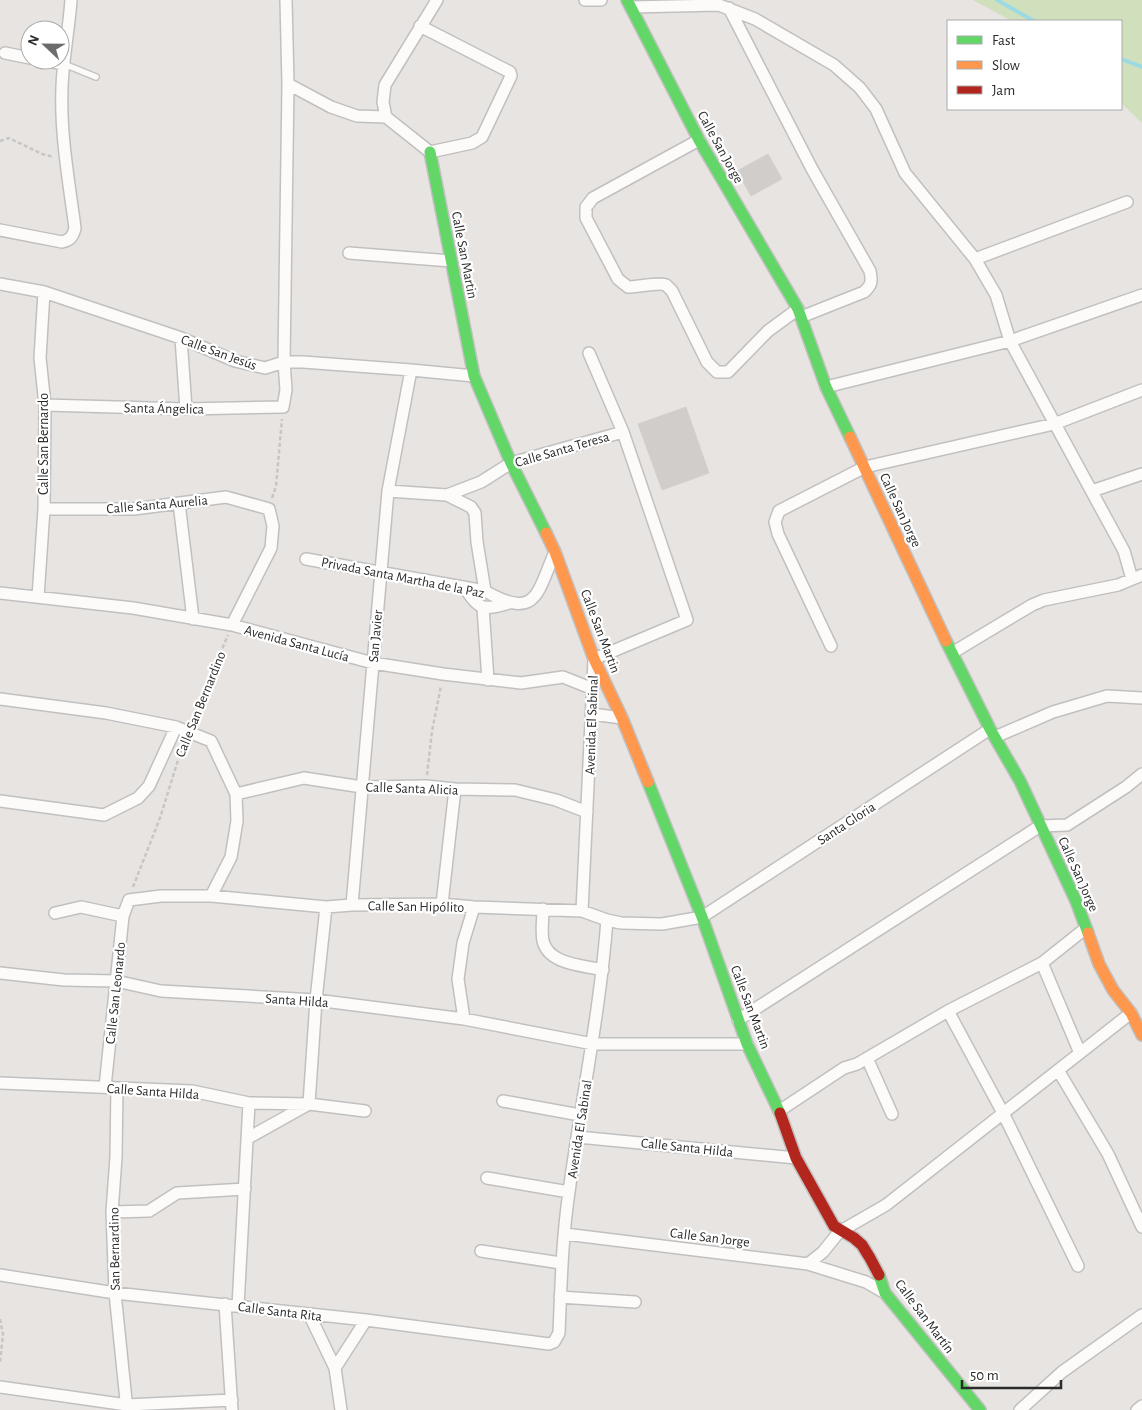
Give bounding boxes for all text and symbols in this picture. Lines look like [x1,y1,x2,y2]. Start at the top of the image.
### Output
north arrow [20,20,70,70]
legend [947,20,1122,110]
text: N [26,33,42,48]
text: Fast [992,33,1016,48]
text: Slow [992,58,1020,73]
text: Jam [992,83,1015,98]
street label: Calle San Jorge [695,109,746,186]
street label: Calle San Martin [449,210,479,300]
street label: Calle San Jesús [179,333,258,373]
street label: Calle San Bernardo [37,393,51,495]
street label: Santa Ángelica [124,398,205,417]
street label: Calle Santa Teresa [513,430,612,470]
street label: Calle San Jorge [877,471,923,550]
street label: Calle Santa Aurelia [106,494,209,516]
street label: Privada Santa Martha de la Paz [320,555,486,601]
street label: Calle San Martin [578,588,622,675]
street label: San Javier [367,609,385,663]
street label: Avenida Santa Lucía [243,623,351,665]
street label: Calle San Bernardino [173,649,229,759]
street label: Avenida El Sabinal [583,675,601,775]
street label: Calle Santa Alicia [365,780,459,798]
street label: Santa Gloria [815,800,878,848]
street label: Calle San Jorge [1055,835,1101,914]
street label: Calle San Hipólito [368,899,465,915]
street label: Calle San Leonardo [104,941,128,1045]
street label: Calle San Martin [728,964,772,1051]
street label: Santa Hilda [265,992,329,1010]
street label: Avenida El Sabinal [565,1079,595,1179]
street label: Calle Santa Hilda [106,1082,200,1102]
street label: Calle Santa Hilda [640,1136,734,1160]
street label: San Bernardino [107,1207,123,1291]
street label: Calle San Jorge [669,1226,751,1250]
street label: Calle San Martín [892,1277,956,1356]
street label: Calle Santa Rita [237,1300,323,1324]
scale bar [962,1358,1061,1390]
text: 50 m [970,1368,999,1383]

